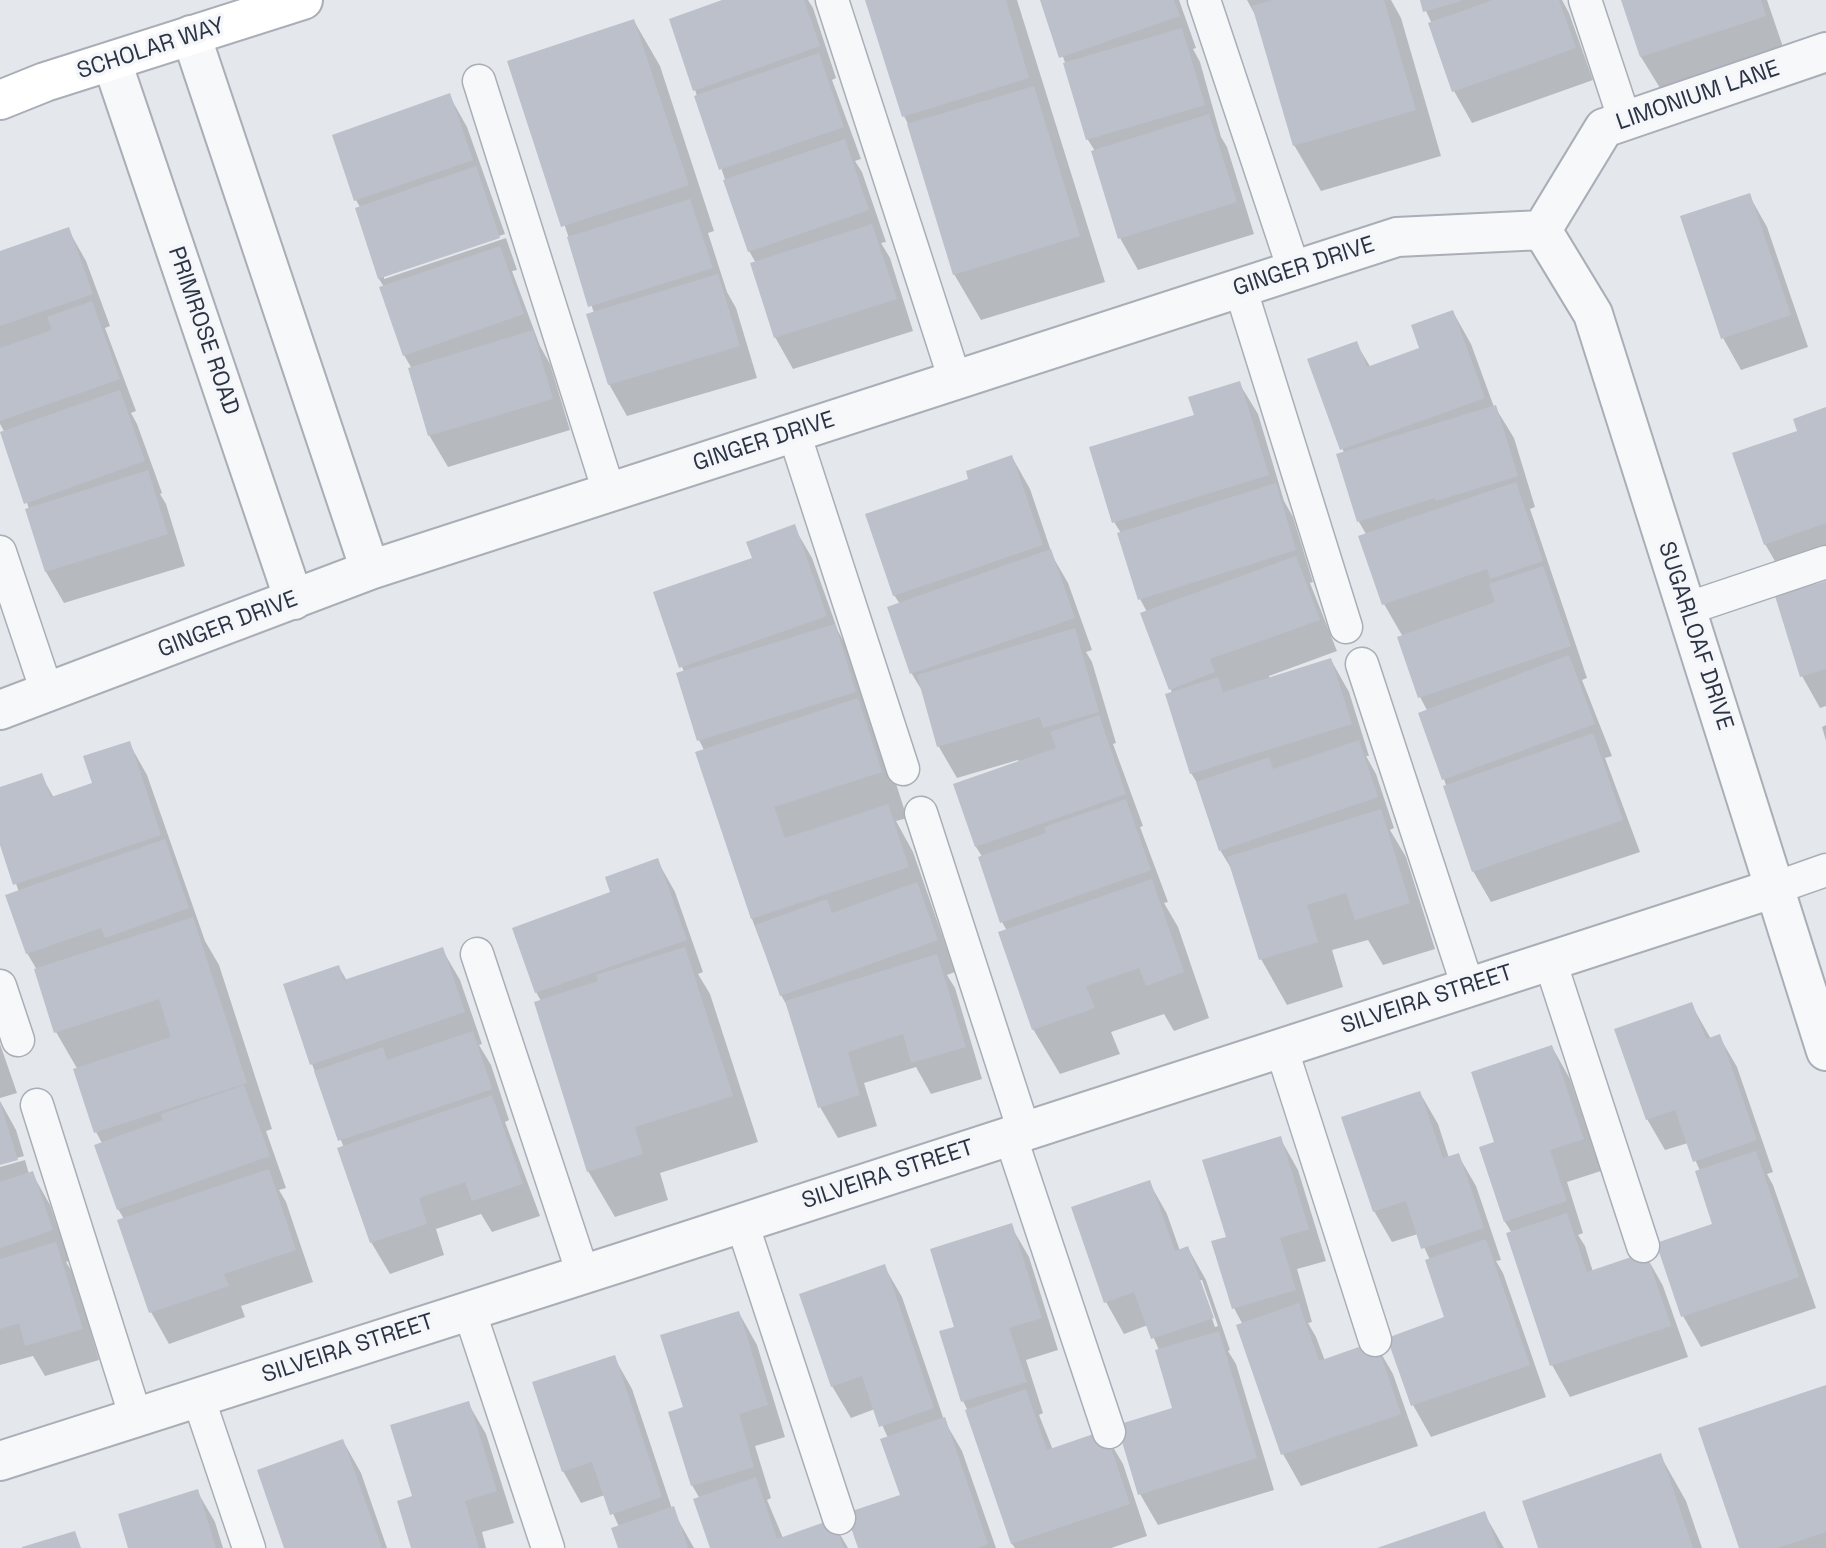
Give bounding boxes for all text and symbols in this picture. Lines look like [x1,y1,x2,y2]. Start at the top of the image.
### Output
street label: SCHOLAR WAY [74,12,228,86]
street label: LIMONIUM LANE [1613,55,1783,137]
street label: GINGER DRIVE [1230,231,1378,303]
street label: PRIMROSE ROAD [161,243,245,419]
street label: GINGER DRIVE [690,406,838,478]
street label: SUGARLOAF DRIVE [1652,538,1738,734]
street label: GINGER DRIVE [154,586,302,664]
street label: SILVEIRA STREET [1338,959,1516,1041]
street label: SILVEIRA STREET [799,1134,977,1216]
street label: SILVEIRA STREET [259,1308,437,1390]

